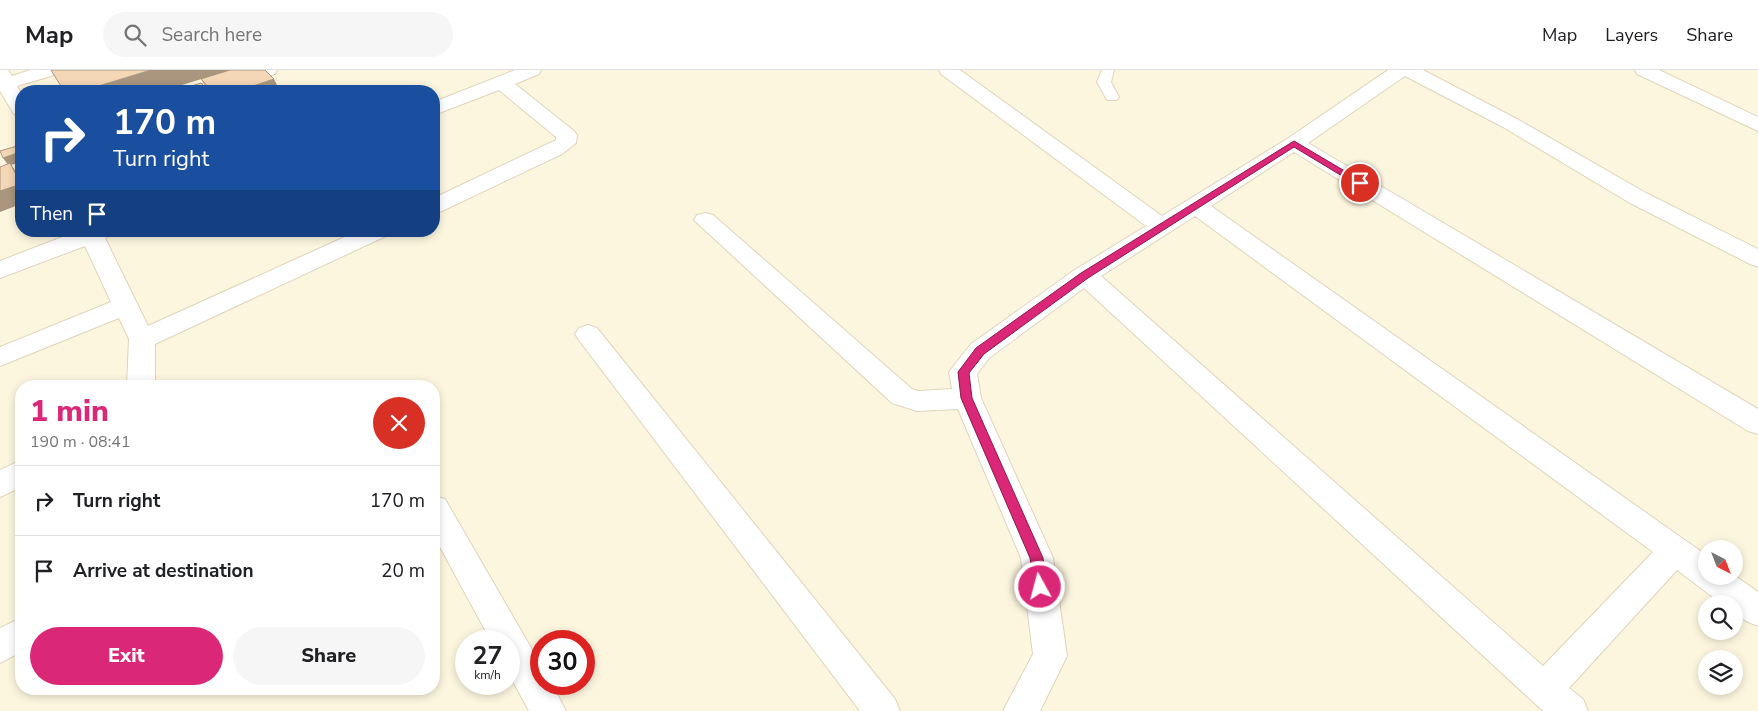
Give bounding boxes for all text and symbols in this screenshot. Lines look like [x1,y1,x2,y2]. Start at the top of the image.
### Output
search box [103,12,453,57]
text: Map [25,19,73,51]
icon: search [121,21,149,49]
text: Search here [161,22,262,48]
text: Map [1542,23,1577,47]
text: Layers [1605,23,1658,47]
text: Share [1686,23,1733,47]
text: 170 m [113,99,216,146]
icon: right [30,105,95,170]
text: Turn right [113,144,209,174]
pin [1339,162,1381,204]
icon: arrive [1346,169,1374,197]
icon: arrive [83,200,111,228]
text: Then [30,201,73,227]
text: 1 min [30,391,109,432]
button: close [373,397,425,449]
text: 190 m · 08:41 [30,431,131,453]
icon: right [30,487,58,515]
text: Turn right [73,488,160,514]
text: 170 m [370,488,425,514]
north arrow [1698,540,1742,585]
map controls [1698,540,1743,695]
icon: arrive [30,557,58,585]
text: Arrive at destination [73,558,254,584]
text: 20 m [381,558,425,584]
position arrow [1013,560,1065,612]
button: search [1698,595,1743,640]
button: Exit [30,627,223,685]
button: Share [233,627,425,685]
speed limit sign: 30 [530,630,595,695]
text: 27 [472,639,503,673]
button: layers [1698,650,1743,695]
text: km/h [474,667,501,683]

